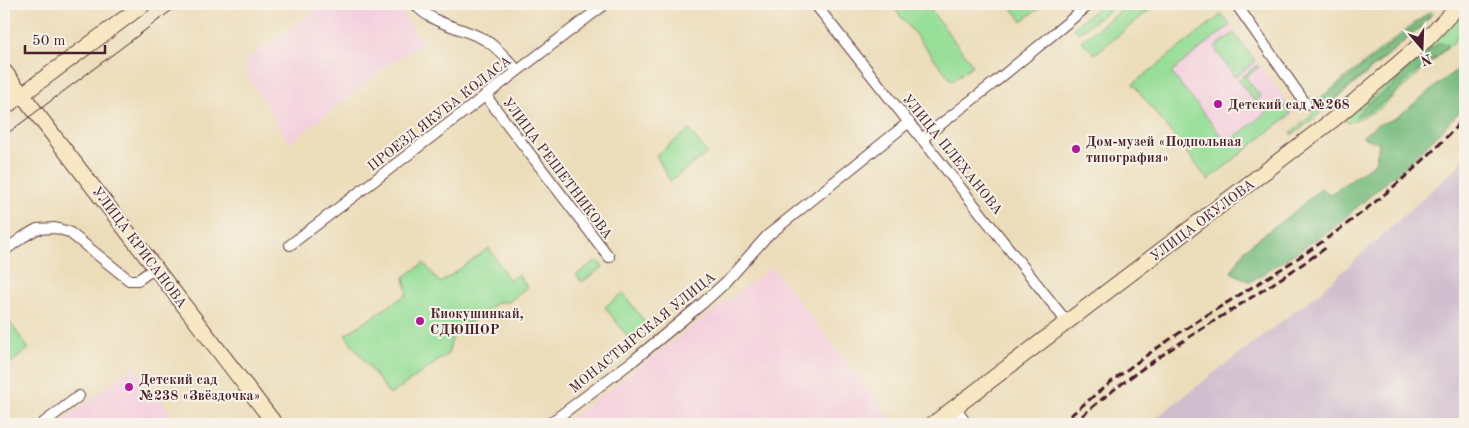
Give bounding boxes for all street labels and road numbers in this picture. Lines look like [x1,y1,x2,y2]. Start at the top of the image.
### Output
street label: ПРОЕЗД ЯКУБА КОЛАСА [365,53,514,174]
street label: УЛИЦА ПЛЕХАНОВА [899,92,1005,218]
street label: УЛИЦА РЕШЕТНИКОВА [500,95,615,242]
street label: УЛИЦА ОКУЛОВА [1148,177,1258,265]
street label: УЛИЦА КРИСАНОВА [89,184,189,311]
street label: МОНАСТЫРСКАЯ УЛИЦА [567,270,718,396]

